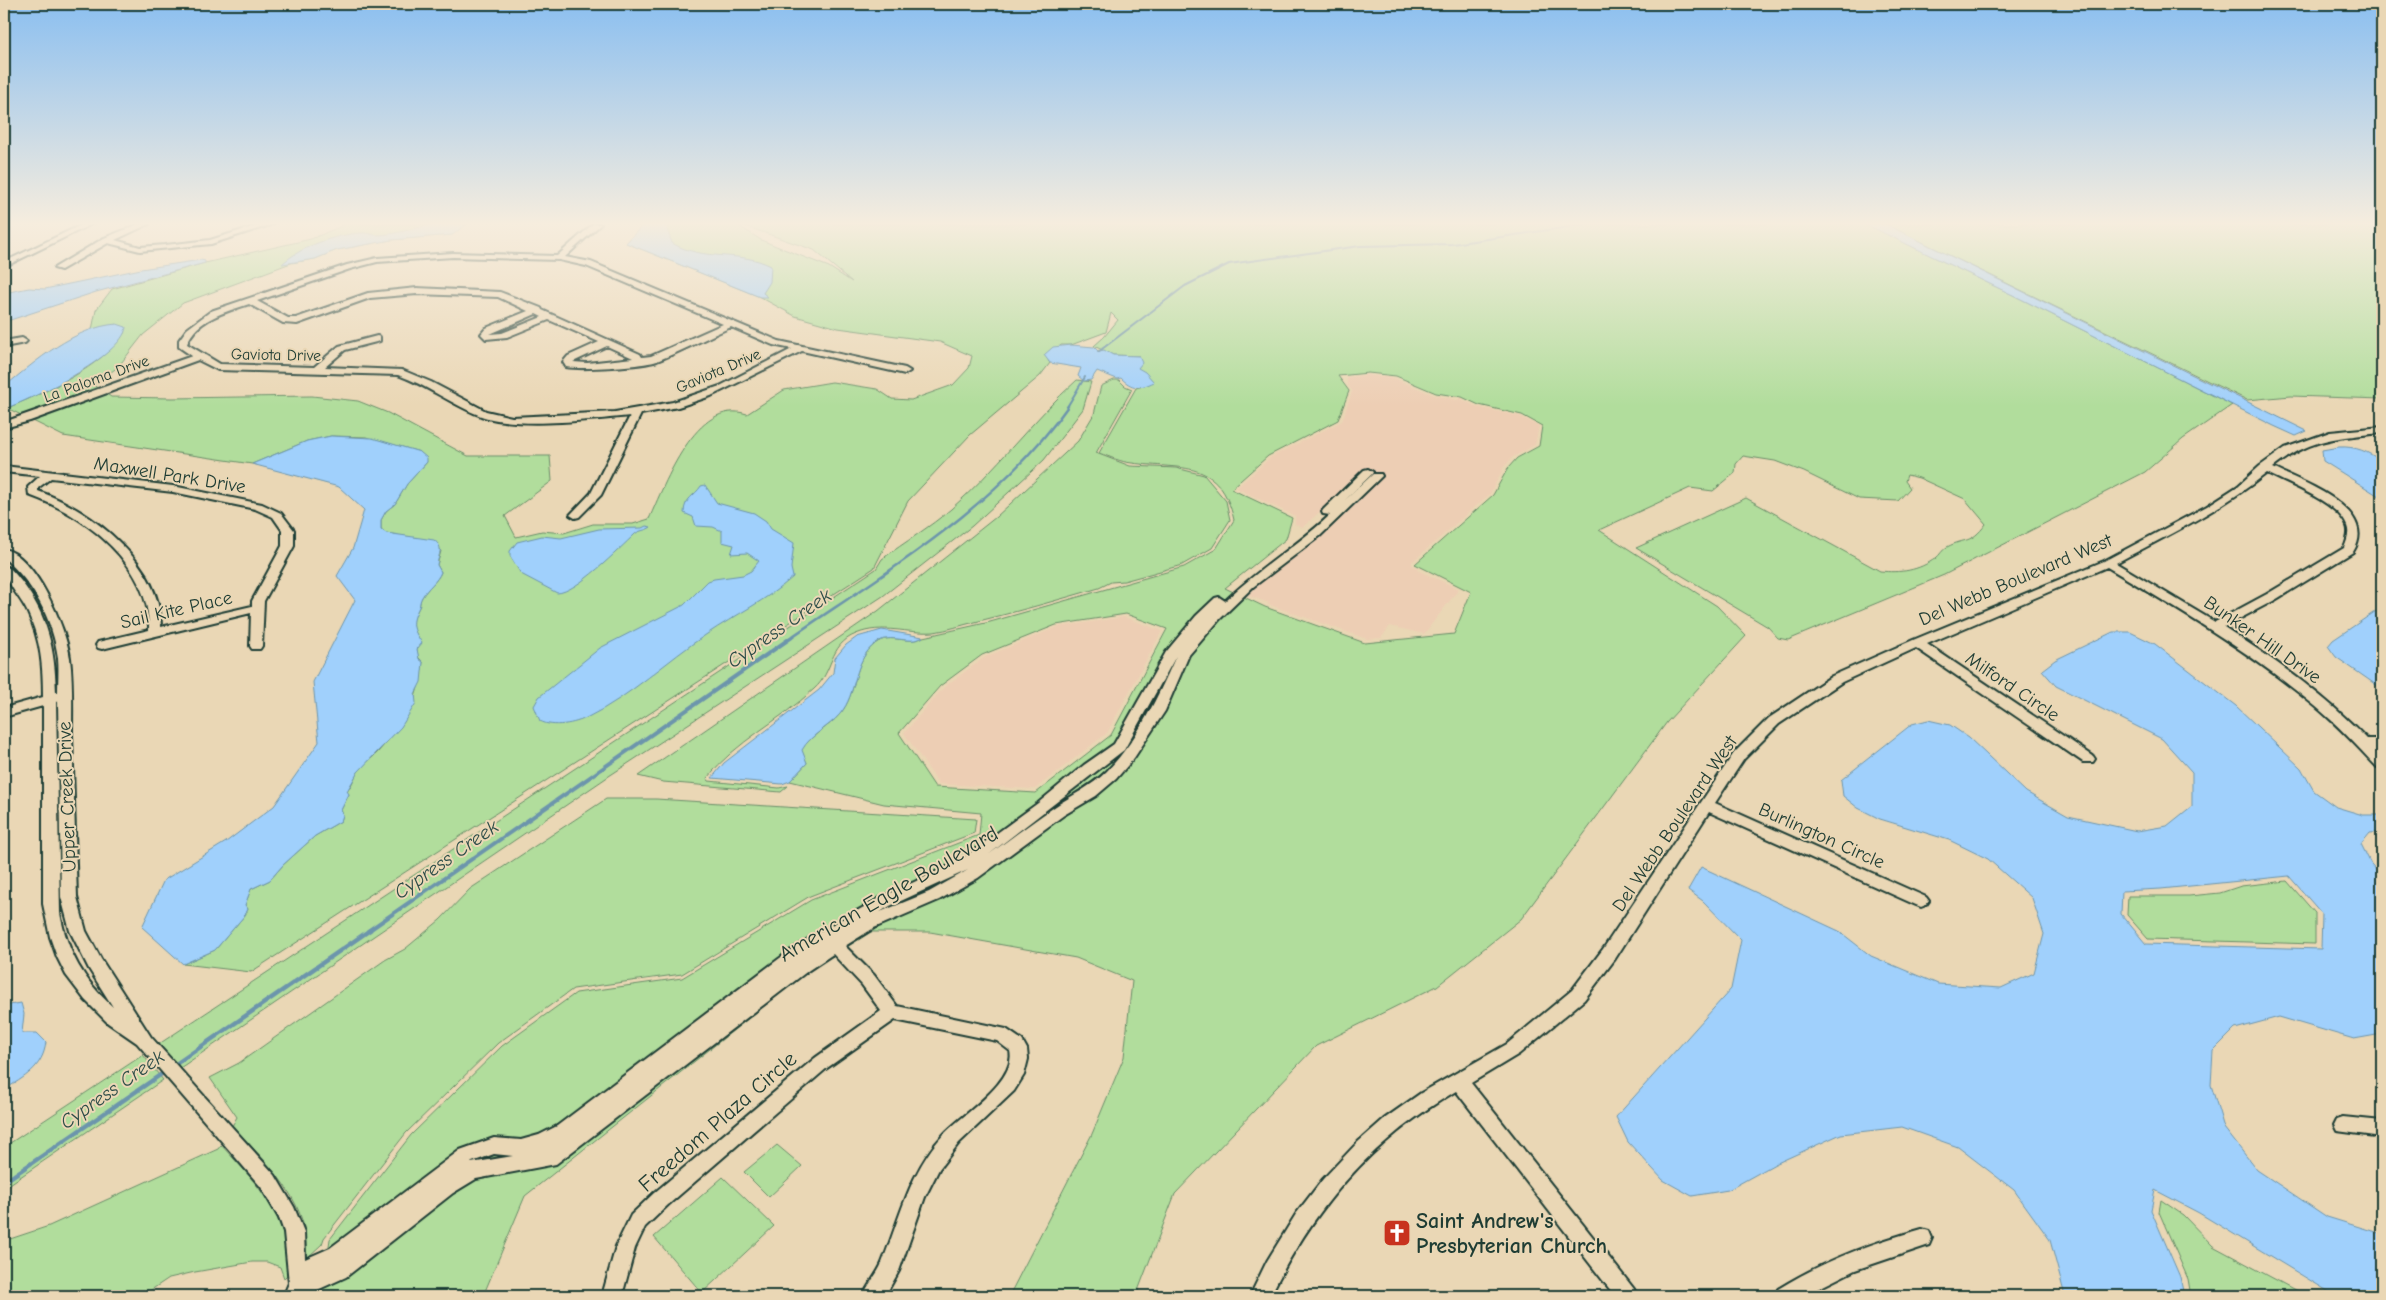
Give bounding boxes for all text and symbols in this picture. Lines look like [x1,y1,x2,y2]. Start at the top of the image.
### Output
street label: Gaviota Drive [231,345,321,365]
street label: Gaviota Drive [673,345,764,397]
street label: La Paloma Drive [41,351,152,406]
street label: Maxwell Park Drive [92,452,247,498]
street label: Del Webb Boulevard West [1916,529,2116,631]
water label: Cypress Creek [723,584,836,673]
street label: Sail Kite Place [118,586,234,634]
street label: Bunker Hill Drive [2200,591,2325,688]
street label: Milford Circle [1961,647,2064,726]
street label: Upper Creek Drive [53,721,81,873]
street label: Del Webb Boulevard West [1608,731,1742,916]
street label: Burlington Circle [1755,798,1888,874]
water label: Cypress Creek [390,815,503,904]
street label: American Eagle Boulevard [774,820,1003,967]
water label: Cypress Creek [56,1045,169,1134]
street label: Freedom Plaza Circle [633,1046,802,1198]
place label: Saint Andrew's Presbyterian Church [1416,1208,1607,1259]
church icon: Saint Andrew's Presbyterian Church [1382,1218,1412,1248]

